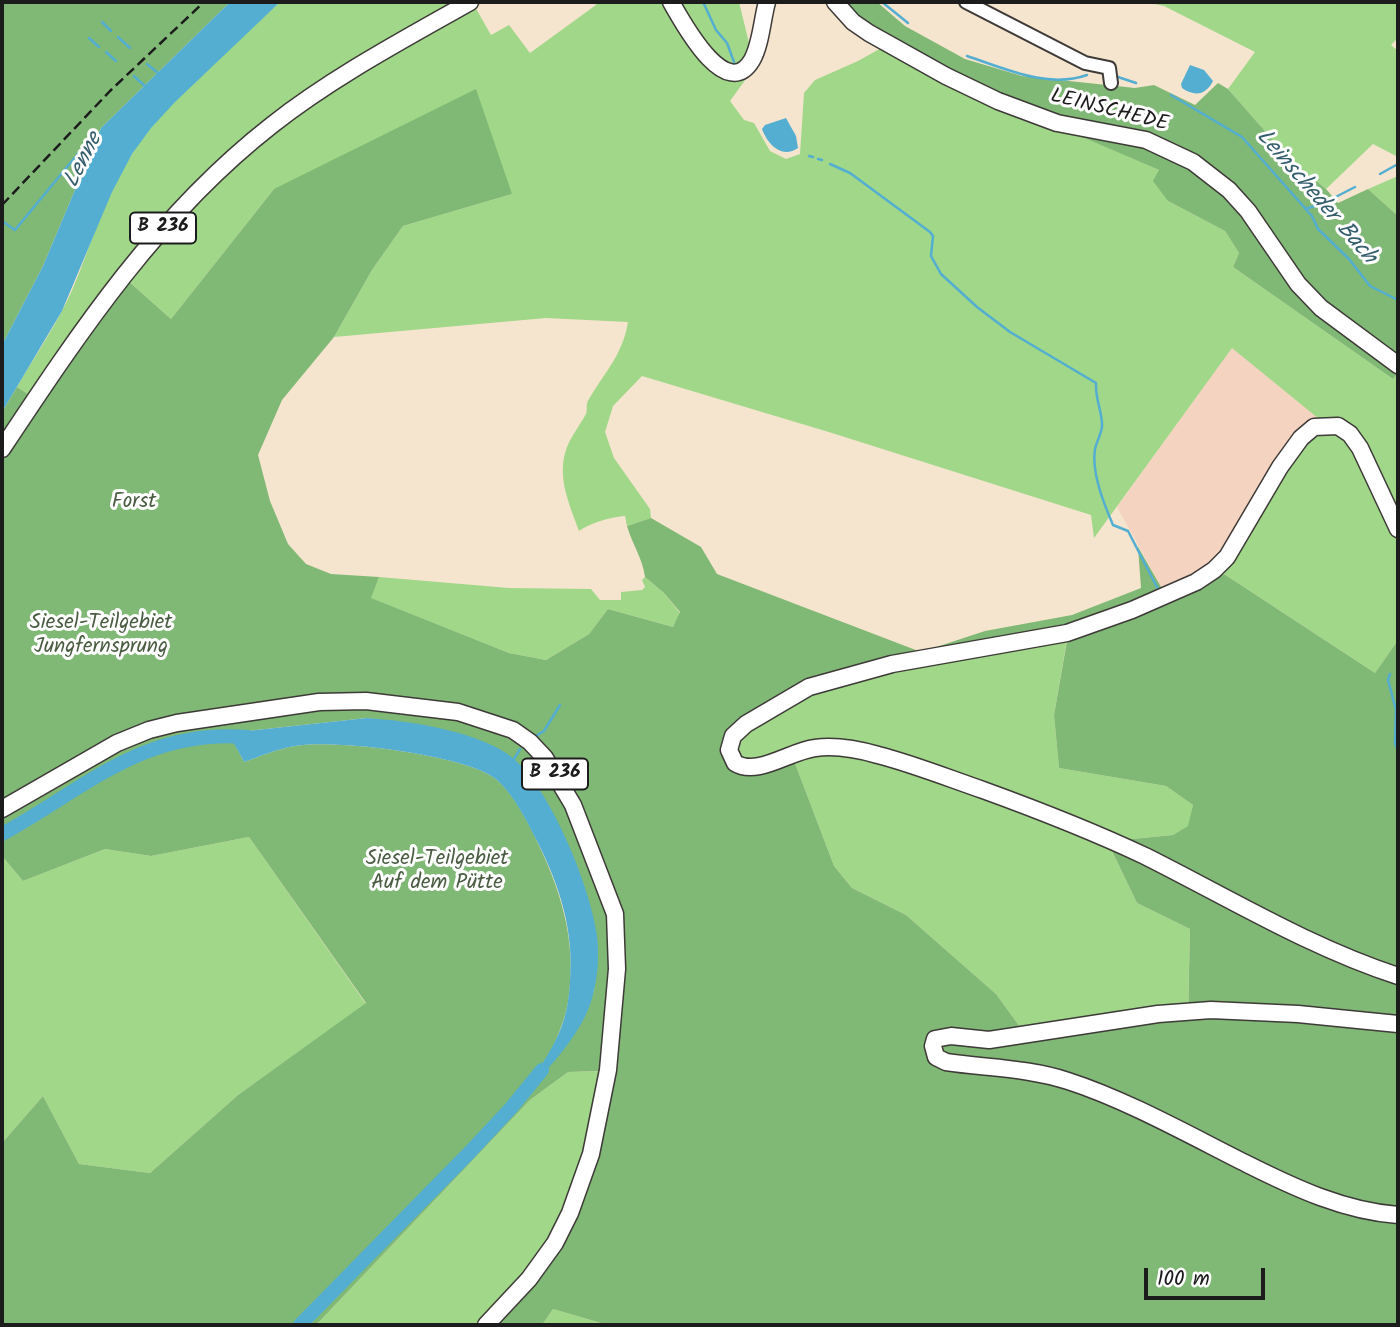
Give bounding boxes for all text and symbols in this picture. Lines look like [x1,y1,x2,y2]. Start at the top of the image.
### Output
street label: LEINSCHEDE [1048,85,1170,139]
water label: Leinscheder Bach [1249,125,1381,271]
water label: Lenne [60,129,110,193]
road number: B 236 [130,212,196,244]
park label: Forst [112,490,156,516]
park label: Siesel-Teilgebiet Jungfernsprung [30,611,172,661]
road number: B 236 [522,758,588,790]
park label: Siesel-Teilgebiet Auf dem Pütte [366,847,508,897]
scale bar [1148,1254,1269,1298]
text: 100 m [1157,1263,1210,1296]

